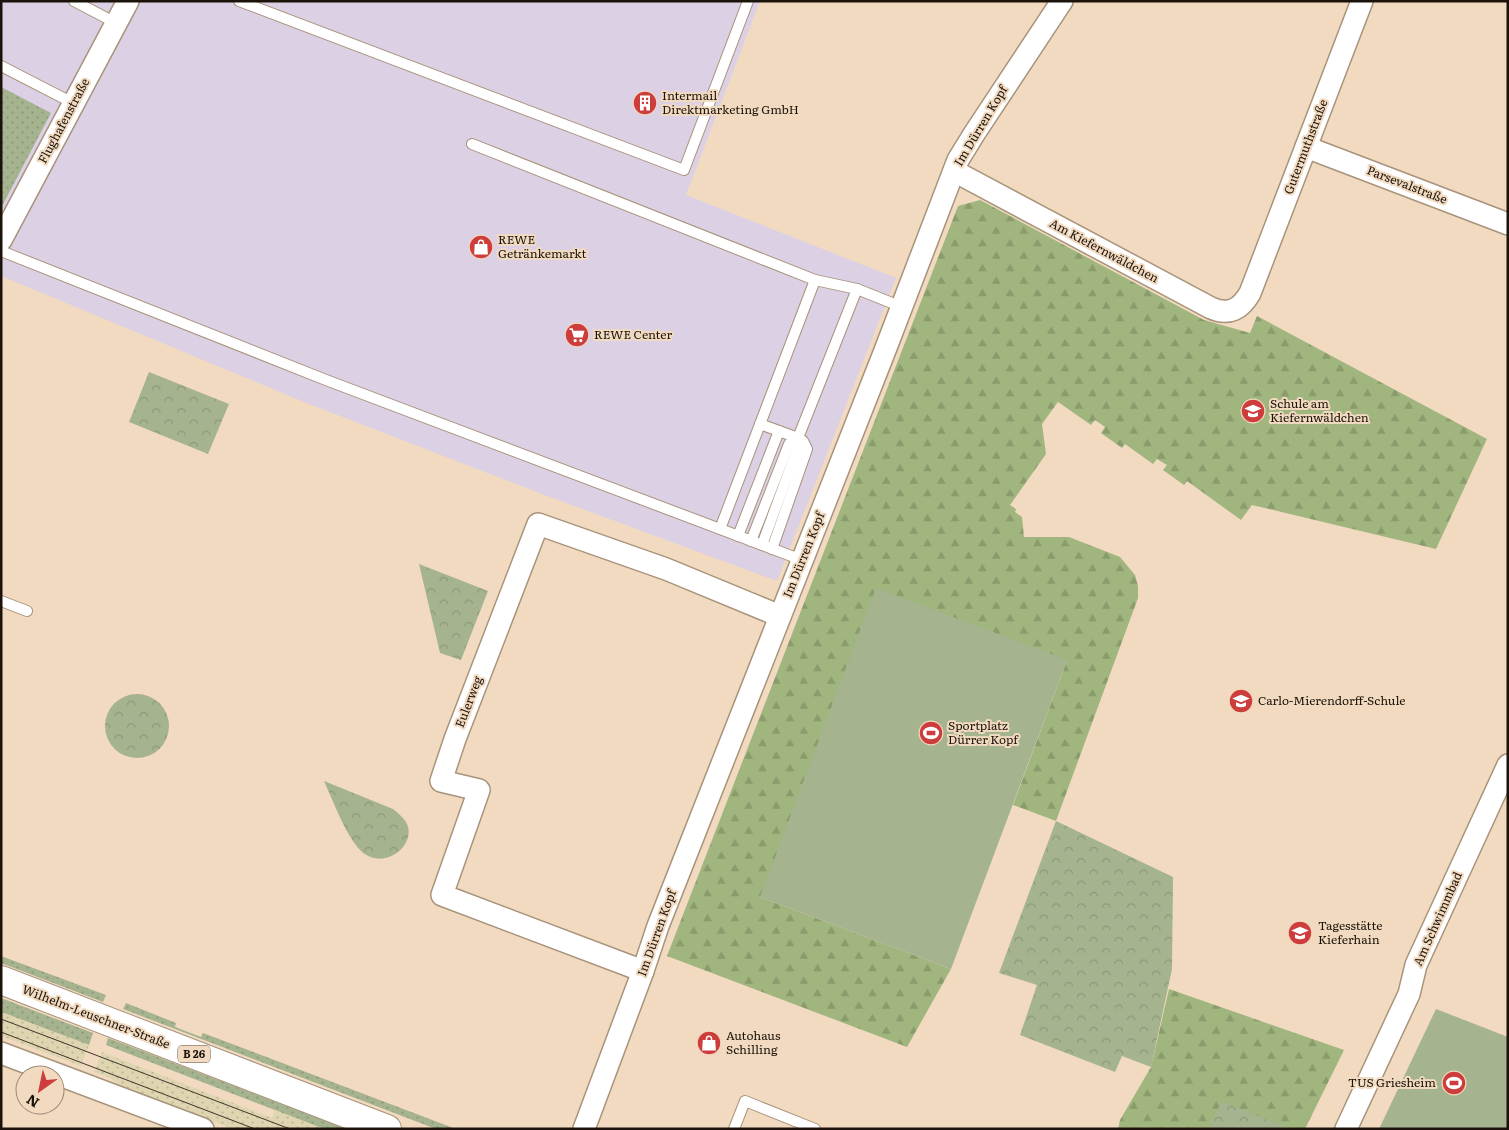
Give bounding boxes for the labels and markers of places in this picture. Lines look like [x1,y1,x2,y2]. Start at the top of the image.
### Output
place label: Intermail Direktmarketing GmbH [662,86,799,118]
building icon: Intermail Direktmarketing GmbH [632,90,658,116]
place label: REWE Getränkemarkt [498,230,587,262]
shop icon: REWE Getränkemarkt [468,234,494,260]
supermarket icon: REWE Center [564,322,590,348]
place label: REWE Center [594,325,672,343]
place label: Schule am Kiefernwäldchen [1270,394,1369,426]
school or university icon: Schule am Kiefernwäldchen [1240,398,1266,424]
school or university icon: Carlo-Mierendorff-Schule [1228,688,1254,714]
place label: Carlo-Mierendorff-Schule [1258,691,1406,709]
place label: Sportplatz Dürrer Kopf [948,716,1019,748]
sports icon: Sportplatz Dürrer Kopf [918,720,944,746]
place label: Tagesstätte Kieferhain [1318,916,1382,948]
school or university icon: Tagesstätte Kieferhain [1287,920,1313,946]
place label: Autohaus Schilling [726,1026,781,1058]
shop icon: Autohaus Schilling [696,1030,722,1056]
sports icon: TUS Griesheim [1441,1070,1467,1096]
place label: TUS Griesheim [1348,1073,1436,1091]

